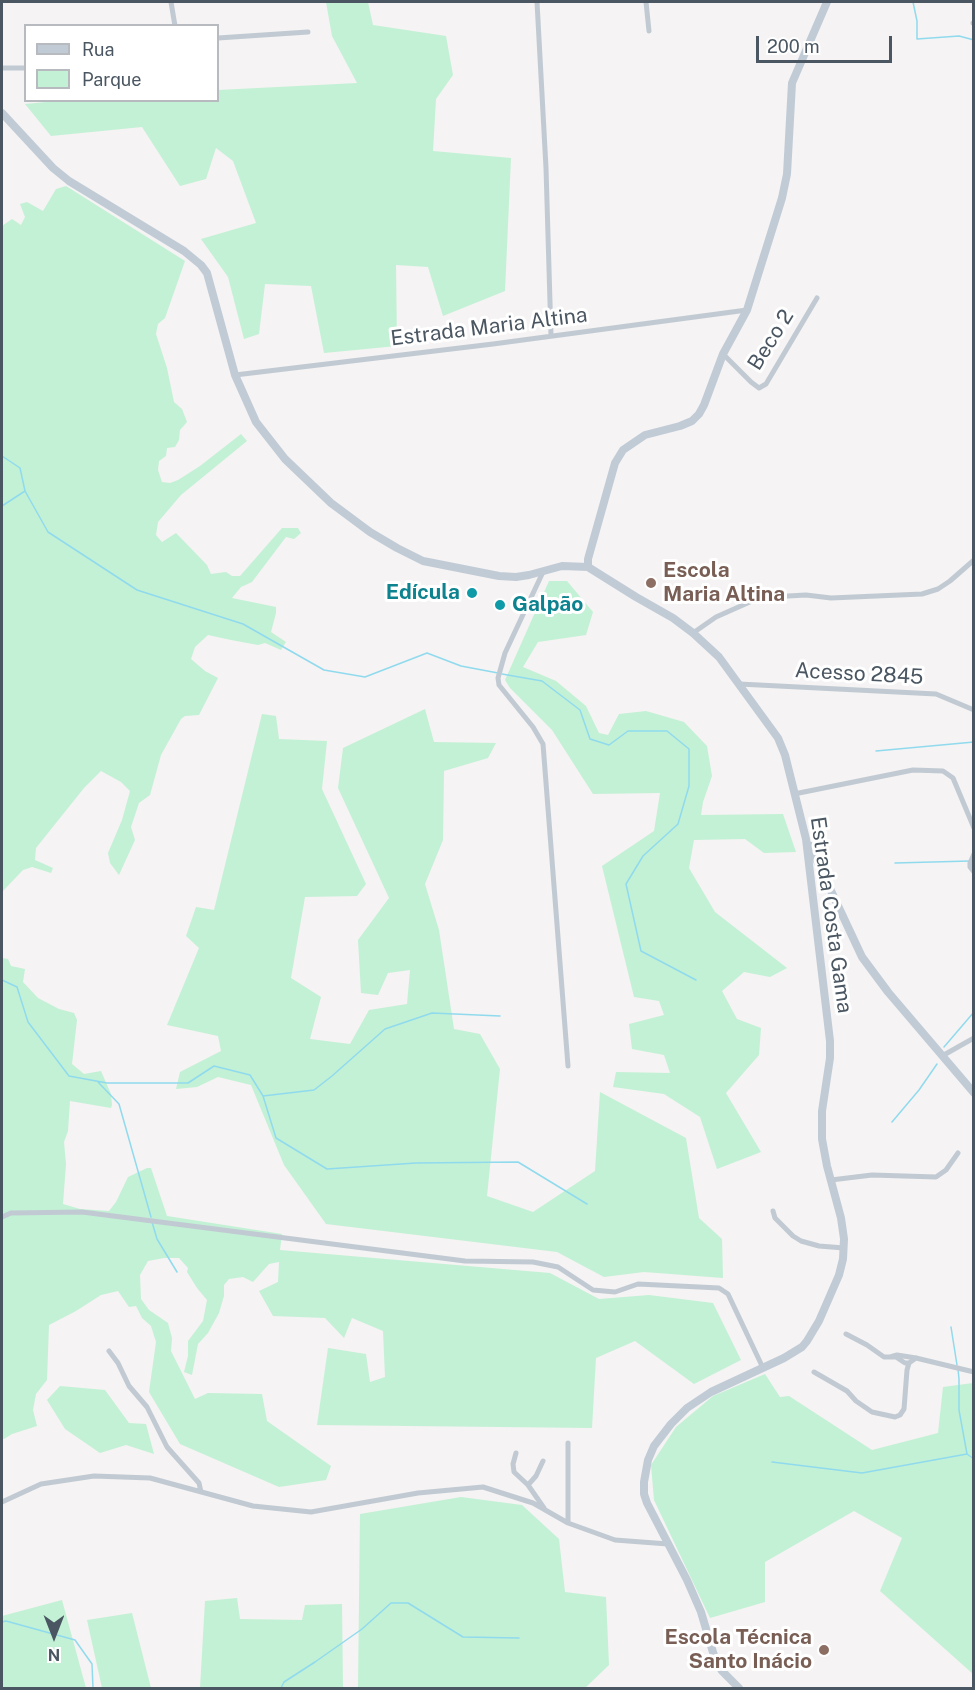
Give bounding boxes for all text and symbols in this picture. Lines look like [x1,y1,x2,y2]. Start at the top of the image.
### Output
legend [24,24,219,102]
scale bar [759,24,896,62]
text: 200 m [767,36,820,57]
text: Rua [82,39,114,60]
text: Parque [82,69,142,90]
street label: Estrada Maria Altina [389,302,589,352]
street label: Beco 2 [743,305,799,375]
place label: Escola Maria Altina [663,558,785,608]
marker: Escola Maria Altina [644,576,658,590]
place label: Edícula [386,580,460,606]
marker: Edícula [465,586,479,600]
place label: Galpão [512,592,583,618]
marker: Galpão [493,598,507,612]
street label: Acesso 2845 [794,658,924,690]
street label: Estrada Costa Gama [805,815,857,1015]
north arrow [24,1606,84,1666]
place label: Escola Técnica Santo Inácio [664,1625,812,1675]
marker: Escola Técnica Santo Inácio [817,1643,831,1657]
text: N [48,1645,60,1664]

